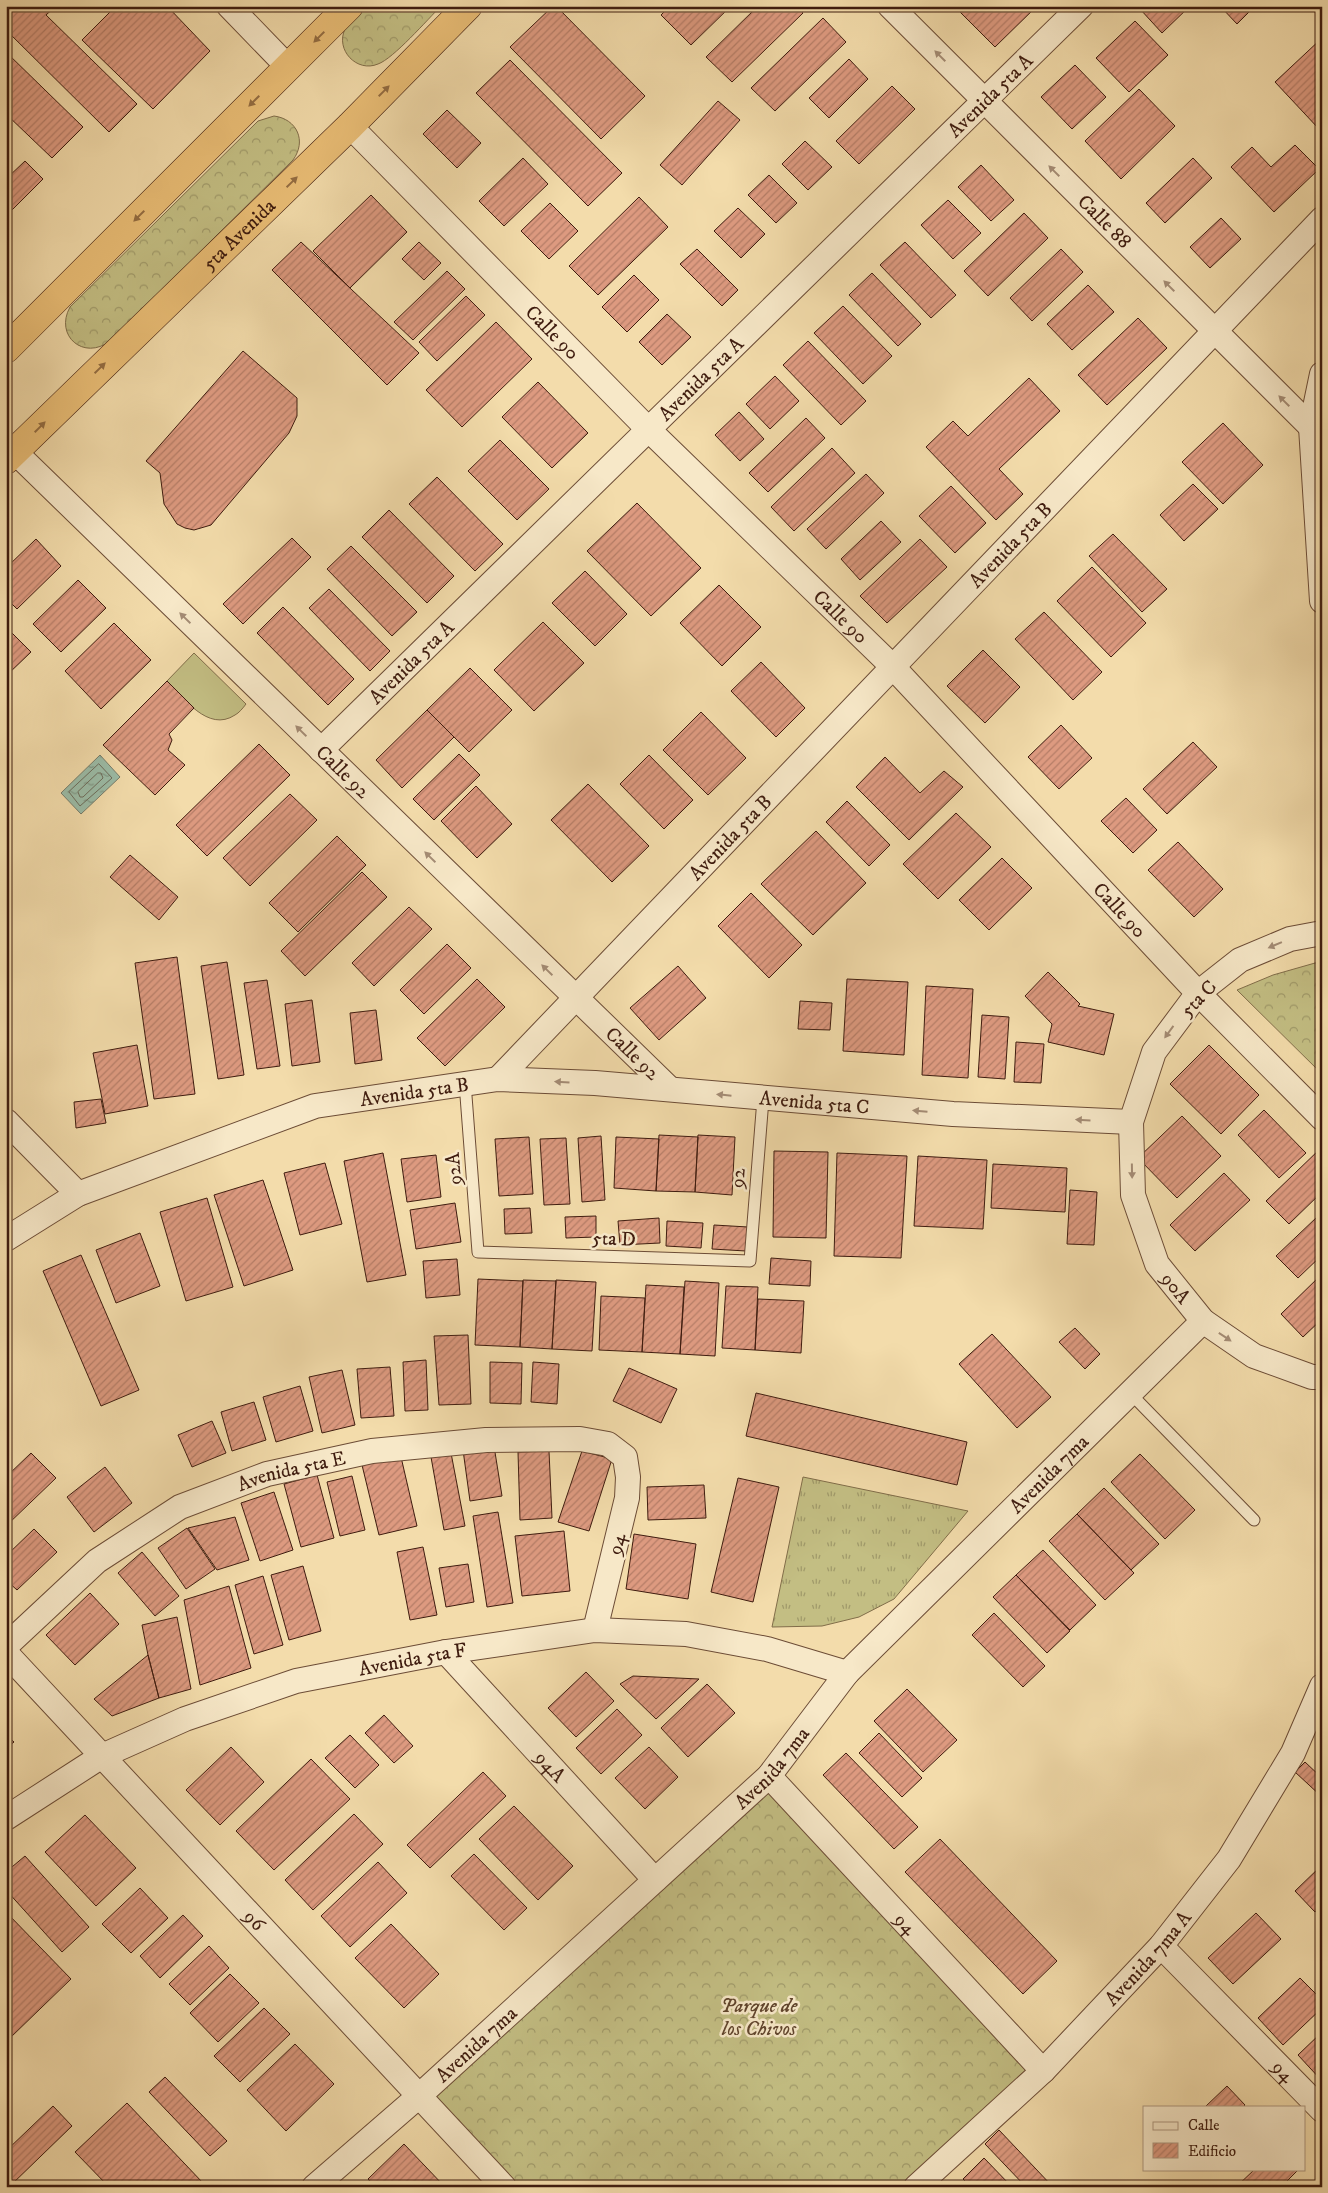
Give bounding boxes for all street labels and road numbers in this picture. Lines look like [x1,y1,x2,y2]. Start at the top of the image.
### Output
street label: Avenida 5ta A [943,49,1039,144]
street label: Calle 88 [1072,190,1136,254]
street label: 5ta Avenida [198,194,282,277]
street label: Calle 90 [519,300,584,366]
street label: Avenida 5ta A [654,332,750,427]
street label: Avenida 5ta B [964,497,1058,594]
street label: Calle 90 [807,585,873,650]
street label: Avenida 5ta A [364,615,460,710]
street label: Calle 92 [310,740,375,805]
street label: Avenida 5ta B [684,790,778,886]
street label: Calle 90 [1087,878,1151,944]
street label: 5ta C [1175,975,1223,1023]
street label: Calle 92 [599,1022,664,1086]
street label: Avenida 5ta B [358,1072,470,1113]
street label: Avenida 5ta C [758,1086,870,1121]
street label: 92A [441,1151,468,1187]
street label: 92 [725,1167,752,1190]
street label: 5ta D [592,1226,636,1253]
street label: 90A [1154,1267,1195,1310]
street label: Avenida 7ma [1005,1430,1095,1519]
street label: Avenida 5ta E [234,1446,348,1498]
street label: 94 [602,1530,632,1559]
street label: Avenida 5ta F [357,1638,468,1683]
street label: Avenida 7ma [730,1722,816,1815]
street label: 94A [528,1745,571,1789]
street label: 96 [237,1904,270,1937]
street label: Avenida 7ma A [1100,1906,1198,2012]
street label: 94 [888,1907,921,1941]
street label: Avenida 7ma [431,2001,523,2089]
street label: 94 [1265,2055,1299,2089]

